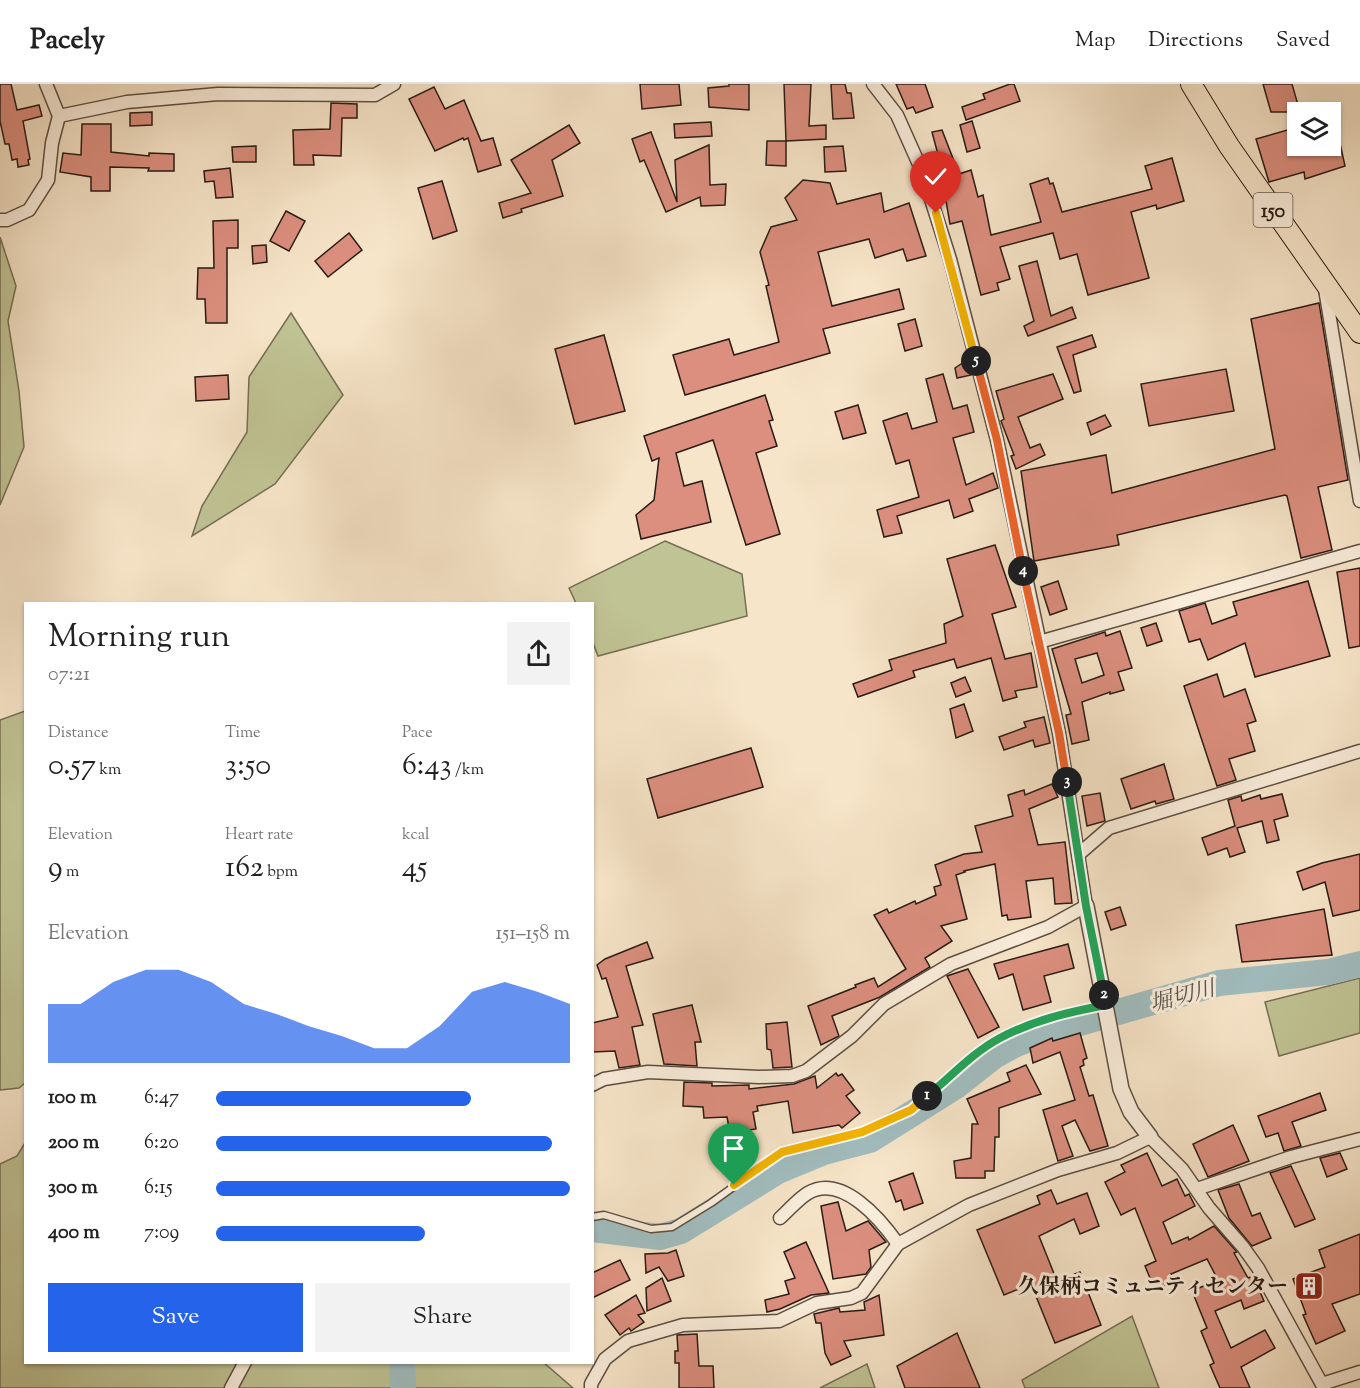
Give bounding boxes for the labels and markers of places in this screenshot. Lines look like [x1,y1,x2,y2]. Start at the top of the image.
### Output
pin [910,151,961,213]
pin: 5 [961,346,991,376]
pin: 4 [1008,556,1038,586]
pin: 3 [1052,767,1082,797]
pin: 2 [1089,980,1119,1010]
pin: 1 [912,1081,942,1111]
pin [708,1123,759,1185]
building icon: 久保柄コミュニティセンター [1293,1270,1325,1302]
place label: 久保柄コミュニティセンター [1018,1273,1288,1303]

